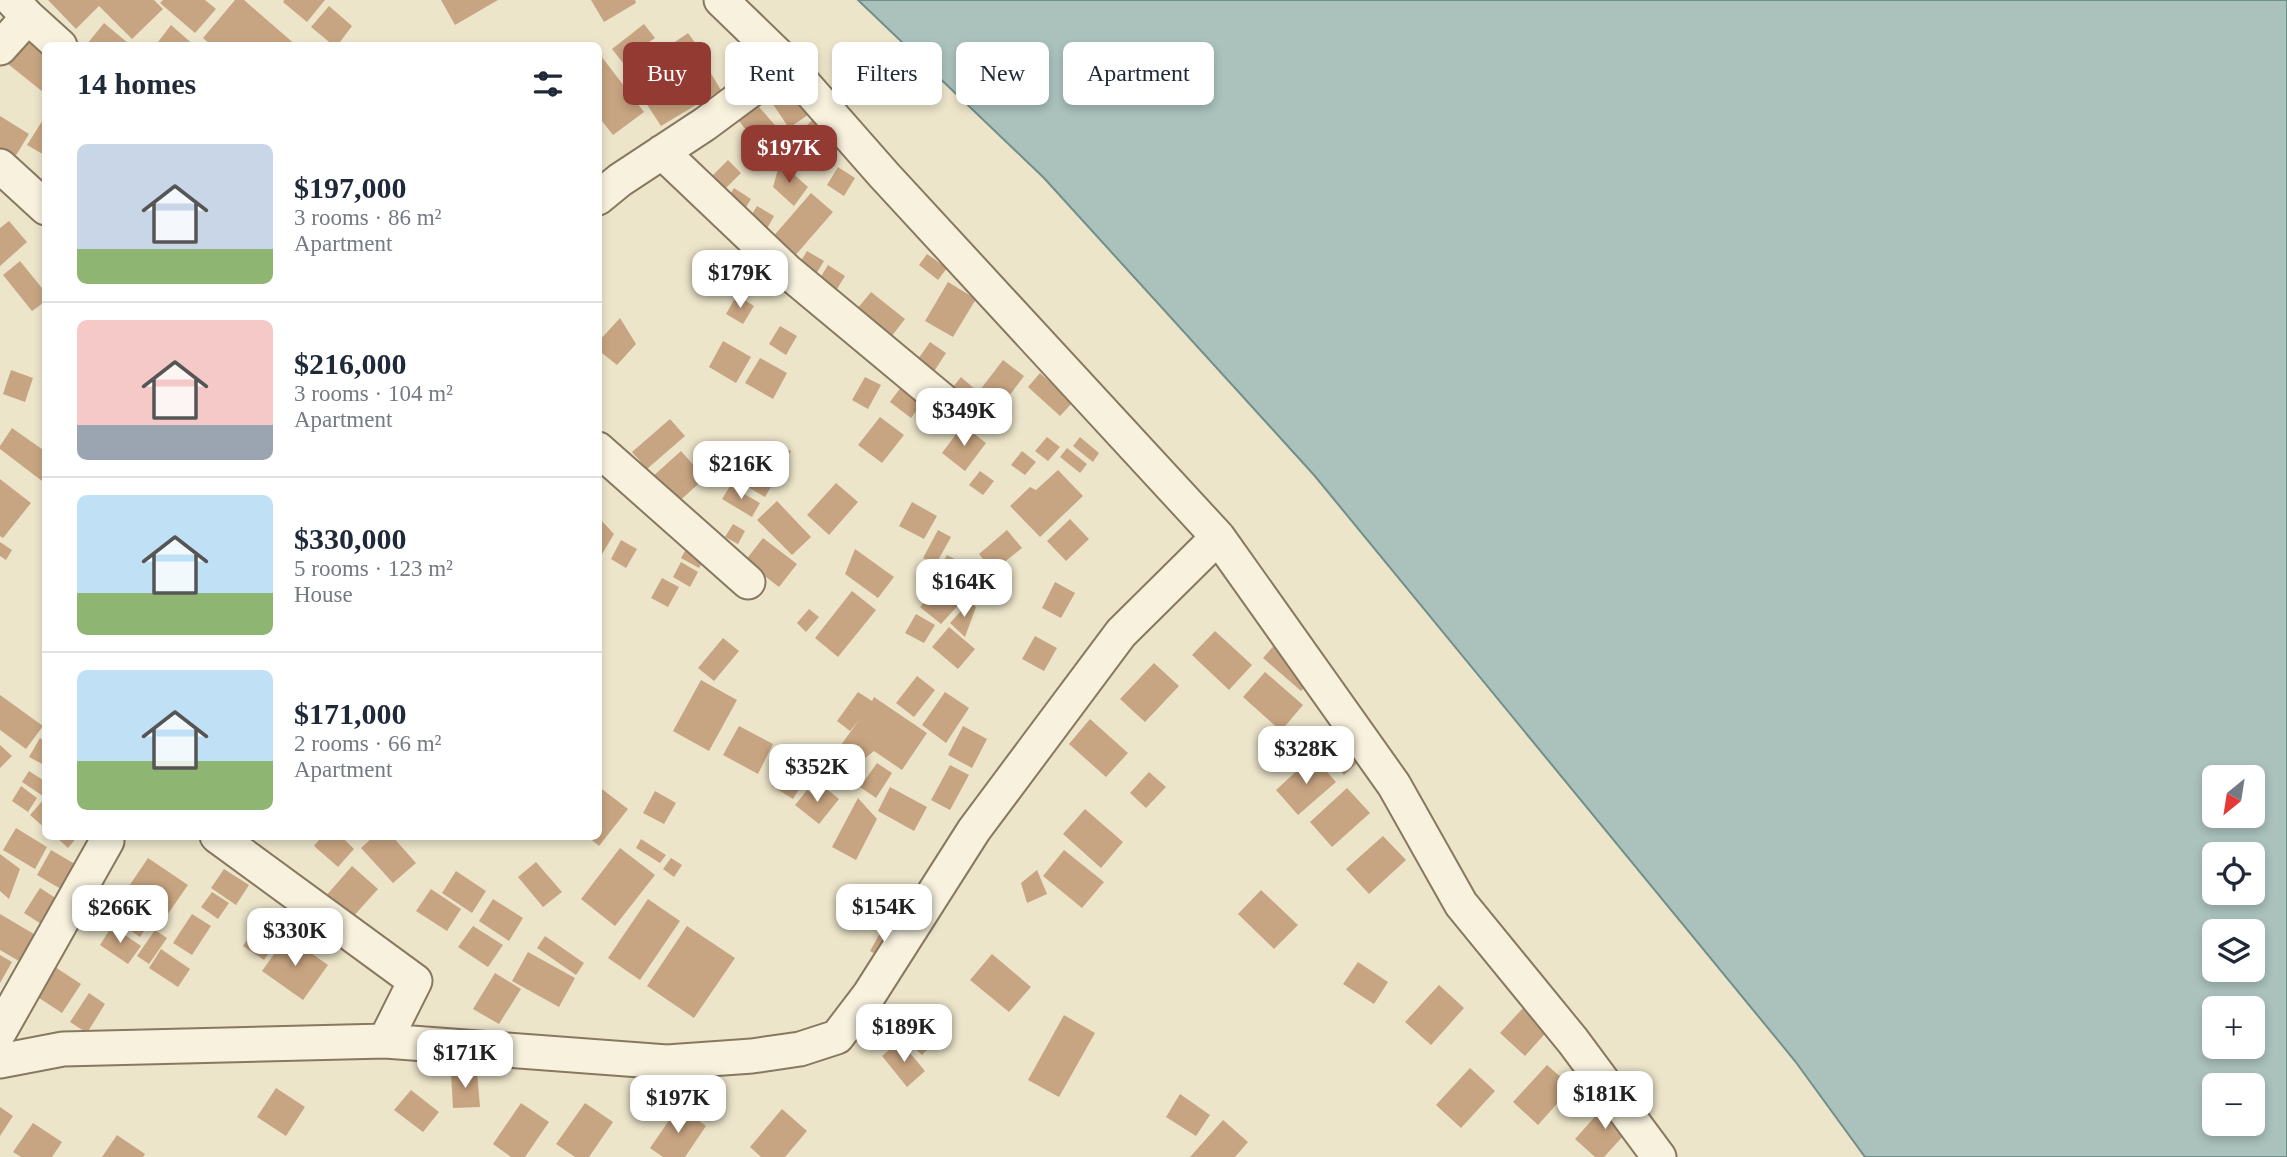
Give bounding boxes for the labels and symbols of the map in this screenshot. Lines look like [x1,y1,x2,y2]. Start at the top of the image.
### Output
pin: $197K [740,125,838,185]
pin: $179K [691,250,789,310]
pin: $349K [915,388,1013,448]
pin: $216K [692,442,790,501]
pin: $164K [915,560,1013,619]
pin: $328K [1257,726,1355,786]
pin: $352K [768,744,866,804]
north arrow [2202,765,2264,828]
pin: $154K [835,884,933,944]
pin: $266K [71,886,169,945]
pin: $330K [246,908,344,968]
pin: $189K [855,1004,953,1064]
pin: $171K [416,1030,514,1090]
pin: $181K [1556,1072,1654,1131]
pin: $197K [629,1076,727,1135]

